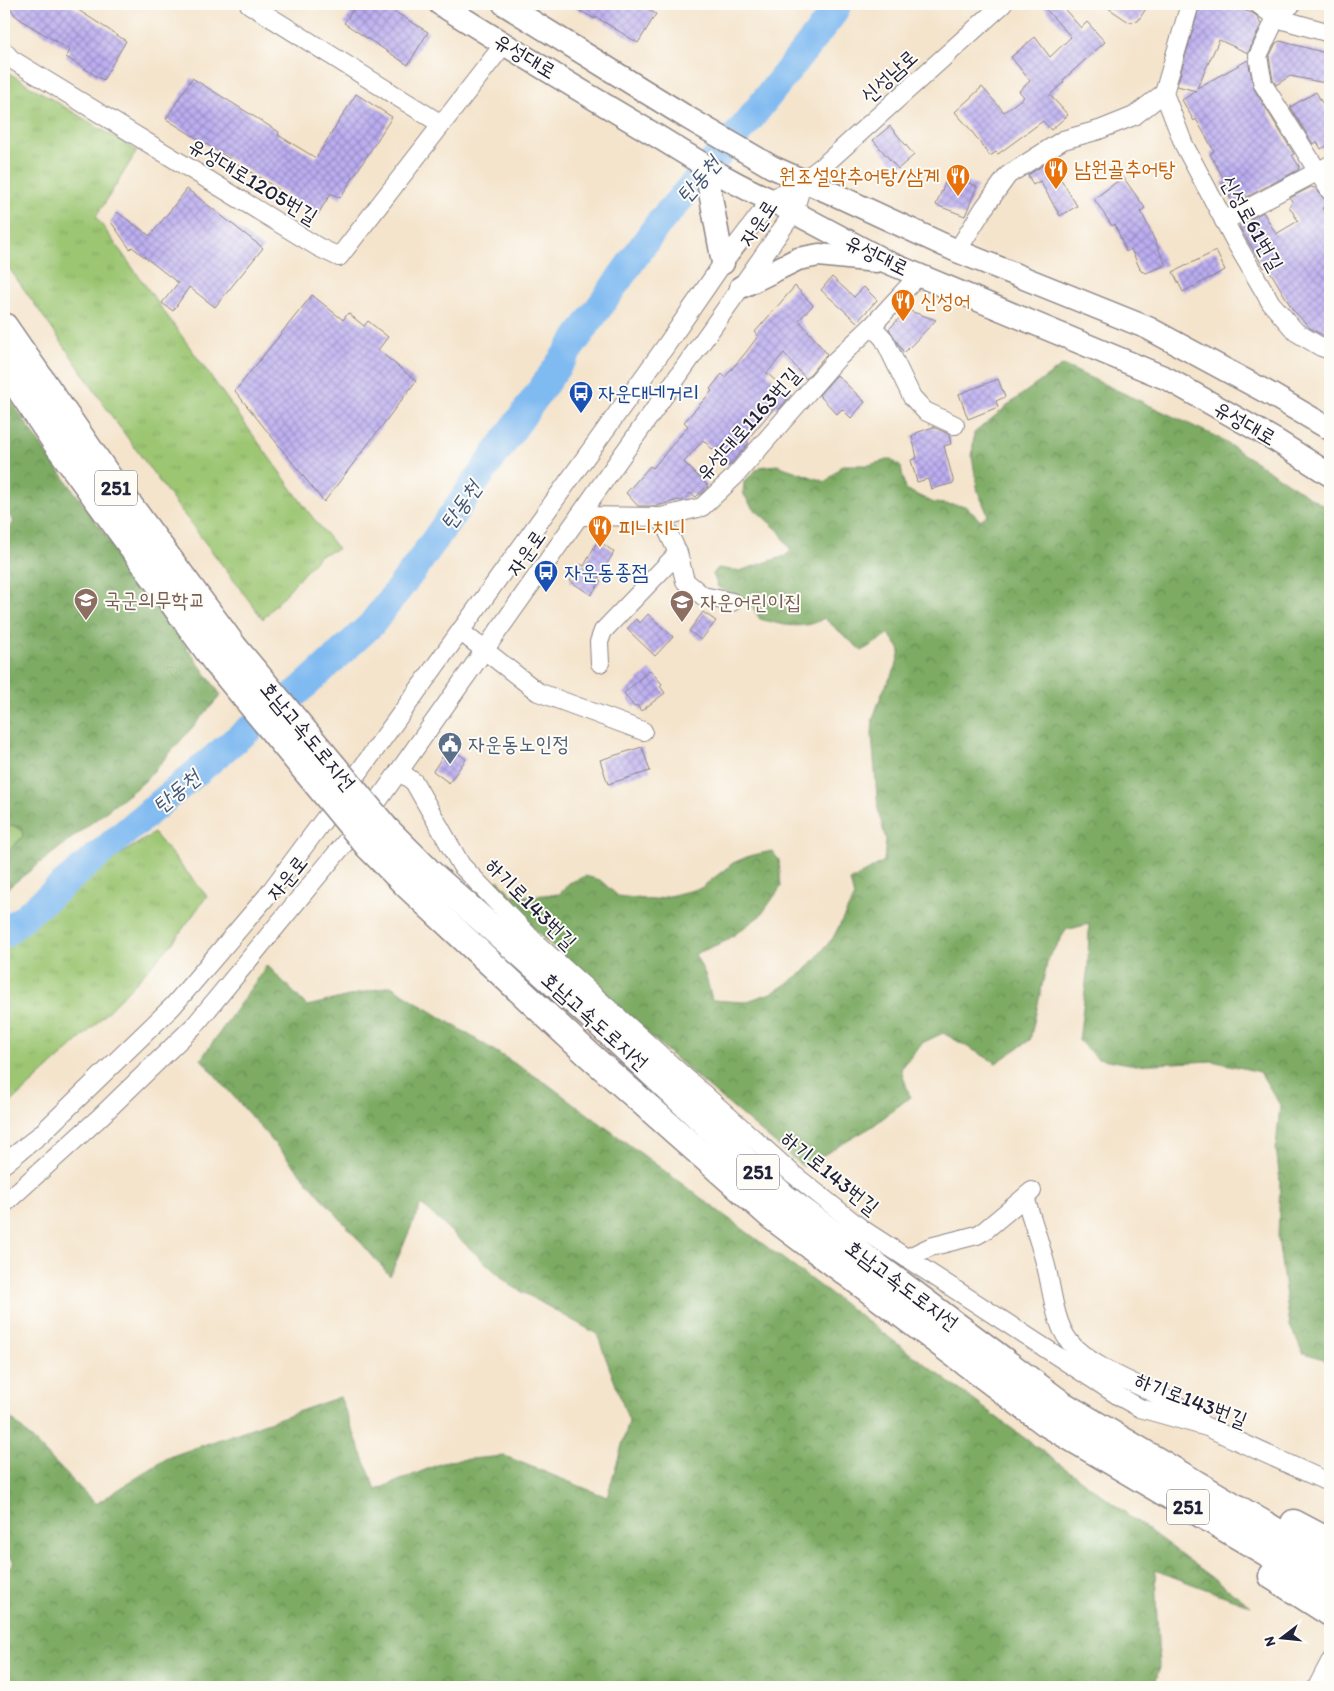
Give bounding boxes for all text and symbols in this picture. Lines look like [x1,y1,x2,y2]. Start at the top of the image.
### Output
street label: 유성대로 [490,27,561,84]
street label: 신성남로 [855,44,922,108]
street label: 유성대로1205번길 [184,132,322,229]
water label: 탄동천 [671,149,727,208]
restaurant icon: 남원골추어탕 [1043,156,1069,190]
place label: 남원골추어탕 [1074,156,1175,181]
place label: 원조설악추어탕/삼계 [779,163,940,188]
restaurant icon: 원조설악추어탕/삼계 [945,163,971,197]
street label: 신성로61번길 [1216,171,1289,275]
street label: 자운로 [733,195,782,251]
street label: 유성대로 [841,229,913,281]
restaurant icon: 신성어 [890,288,916,322]
place label: 신성어 [920,288,971,313]
street label: 유성대로1163번길 [690,362,805,485]
bus stop icon: 자운대네거리 [568,380,594,414]
place label: 자운대네거리 [598,380,699,405]
street label: 유성대로 [1210,395,1281,450]
road number: 251 [95,470,137,506]
water label: 탄동천 [434,474,488,535]
restaurant icon: 피니치니 [587,514,613,548]
place label: 피니치니 [618,514,686,539]
street label: 자운로 [501,525,550,581]
bus stop icon: 자운동종점 [533,559,559,593]
place label: 자운동종점 [564,559,649,584]
school or university icon: 국군의무학교 [73,587,99,621]
place label: 국군의무학교 [104,587,205,612]
school or university icon: 자운어린이집 [669,589,695,623]
place label: 자운어린이집 [700,589,801,614]
street label: 호남고속도로지선 [255,676,361,795]
public building icon: 자운동노인정 [437,731,463,765]
place label: 자운동노인정 [468,731,569,756]
water label: 탄동천 [147,762,207,819]
street label: 자운로 [261,850,312,905]
street label: 하기로143번길 [481,853,582,954]
street label: 호남고속도로지선 [537,966,654,1075]
street label: 하기로143번길 [776,1126,884,1220]
road number: 251 [737,1154,779,1190]
street label: 호남고속도로지선 [841,1234,964,1335]
street label: 하기로143번길 [1131,1367,1251,1432]
road number: 251 [1167,1490,1209,1524]
north arrow [1256,1614,1306,1664]
text: N [1261,1635,1279,1648]

